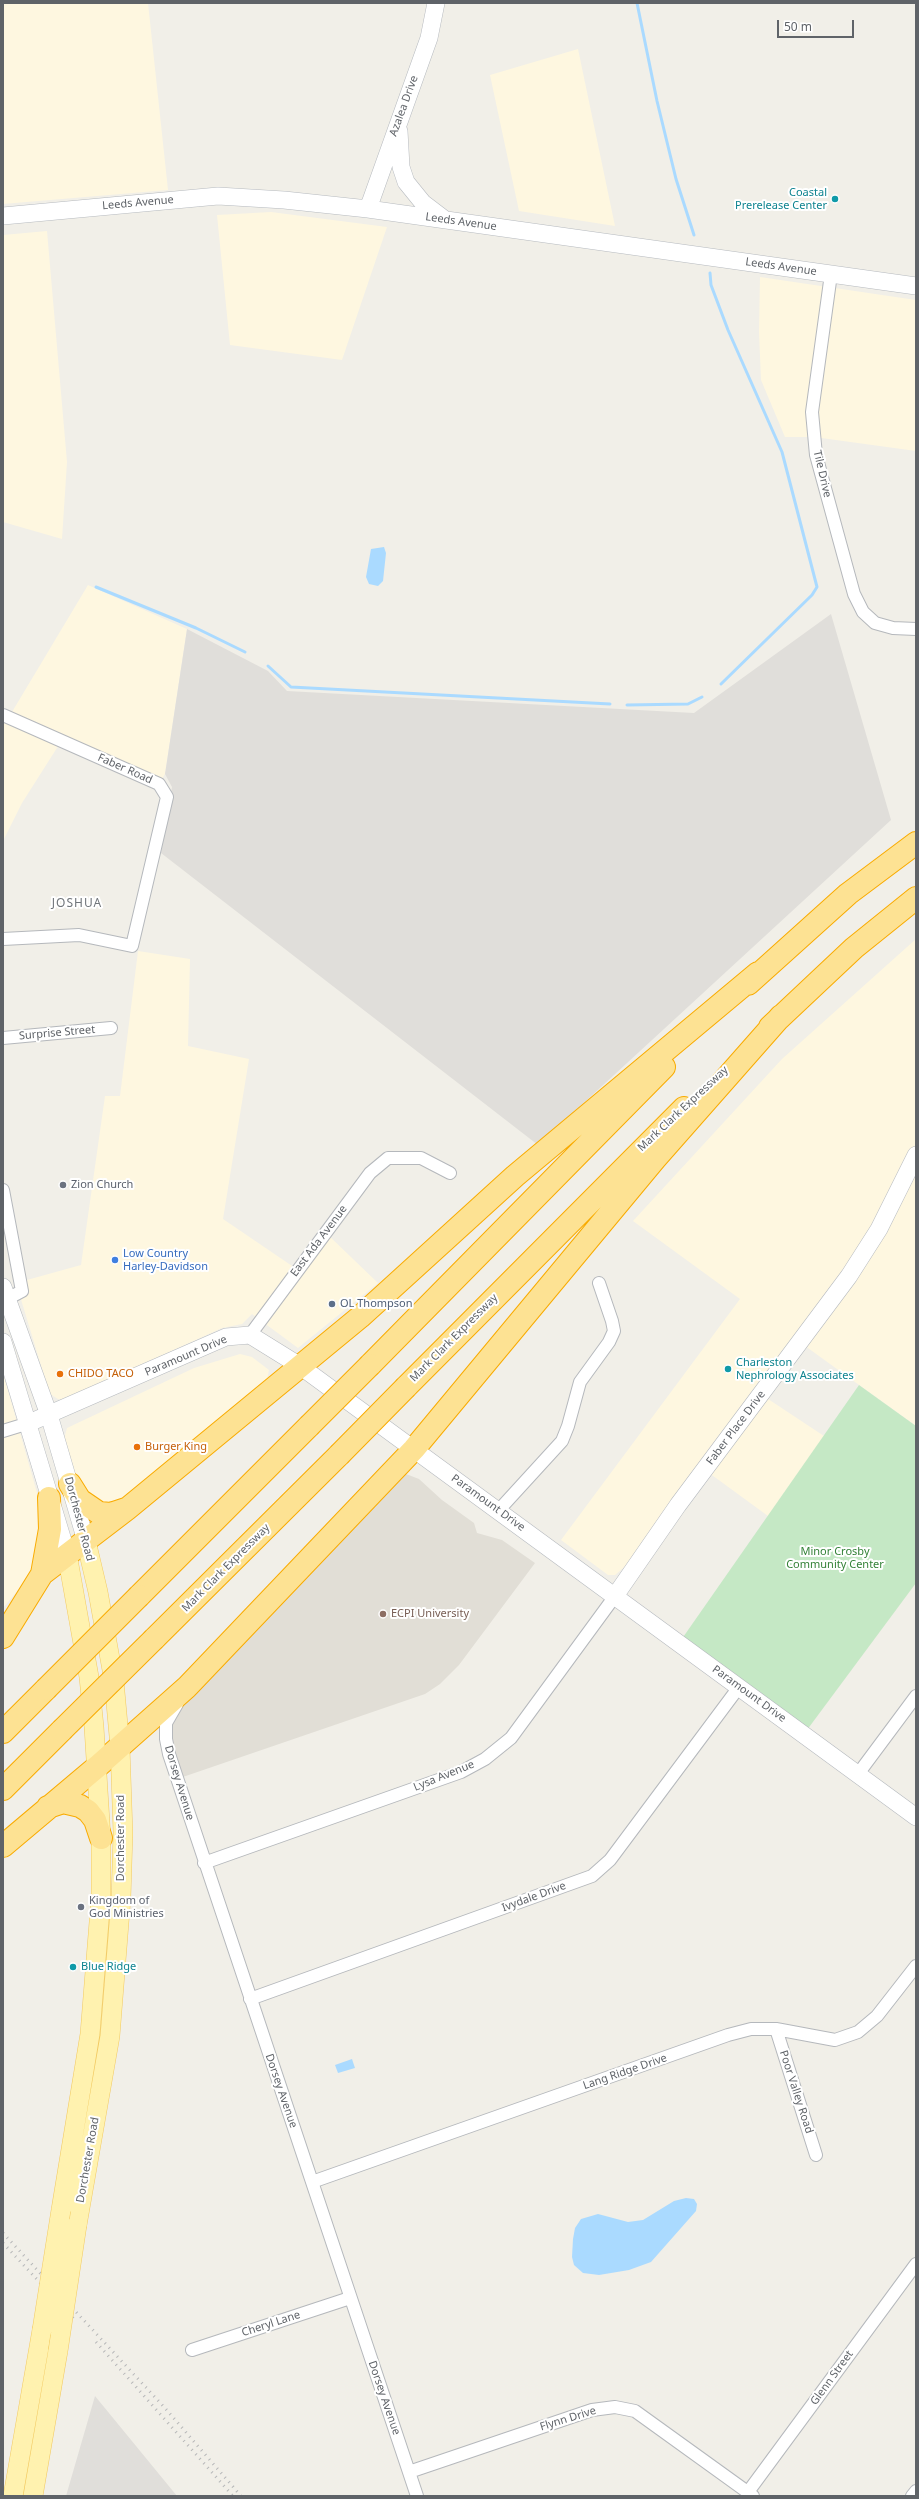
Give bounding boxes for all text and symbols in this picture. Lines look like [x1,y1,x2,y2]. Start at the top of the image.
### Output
scale bar [779,12,856,38]
text: 50 m [784,18,812,35]
street label: Azalea Drive [387,74,421,138]
place label: Coastal Prerelease Center [735,186,827,212]
street label: Leeds Avenue [102,193,174,213]
marker: Coastal Prerelease Center [830,194,840,204]
street label: Leeds Avenue [425,210,497,234]
street label: Leeds Avenue [745,255,817,279]
street label: Tile Drive [810,449,834,499]
street label: Faber Road [96,751,154,787]
district label: JOSHUA [52,897,102,911]
street label: Surprise Street [18,1023,96,1043]
street label: Mark Clark Expressway [635,1064,731,1154]
place label: Zion Church [71,1178,133,1192]
marker: Zion Church [58,1180,68,1190]
street label: East Ada Avenue [288,1203,350,1279]
place label: Low Country Harley-Davidson [123,1247,208,1273]
marker: Low Country Harley-Davidson [110,1255,120,1265]
street label: Mark Clark Expressway [407,1291,501,1385]
place label: OL Thompson [340,1297,413,1311]
marker: OL Thompson [327,1299,337,1309]
street label: Paramount Drive [143,1333,229,1379]
place label: Charleston Nephrology Associates [736,1356,854,1382]
marker: Charleston Nephrology Associates [723,1364,733,1374]
place label: CHIDO TACO [68,1367,134,1381]
marker: CHIDO TACO [55,1369,65,1379]
street label: Faber Place Drive [704,1388,768,1468]
place label: Burger King [145,1440,207,1454]
marker: Burger King [132,1442,142,1452]
street label: Paramount Drive [449,1472,527,1534]
street label: Dorchester Road [61,1475,97,1563]
street label: Mark Clark Expressway [179,1521,273,1615]
park label: Minor Crosby Community Center [786,1545,884,1571]
place label: ECPI University [391,1607,469,1621]
marker: ECPI University [378,1609,388,1619]
street label: Paramount Drive [710,1663,788,1725]
street label: Dorsey Avenue [161,1744,197,1822]
street label: Lysa Avenue [412,1758,476,1794]
street label: Dorchester Road [114,1795,128,1881]
street label: Ivydale Drive [500,1879,568,1915]
place label: Kingdom of God Ministries [89,1894,164,1920]
marker: Kingdom of God Ministries [76,1902,86,1912]
place label: Blue Ridge [81,1960,136,1974]
marker: Blue Ridge [68,1962,78,1972]
street label: Poor Valley Road [776,2049,816,2135]
street label: Lang Ridge Drive [581,2051,669,2093]
street label: Dorsey Avenue [262,2052,300,2130]
street label: Dorchester Road [74,2116,102,2204]
street label: Cheryl Lane [240,2308,302,2340]
street label: Glenn Street [808,2348,856,2408]
street label: Dorsey Avenue [365,2359,403,2437]
street label: Flynn Drive [538,2404,598,2434]

